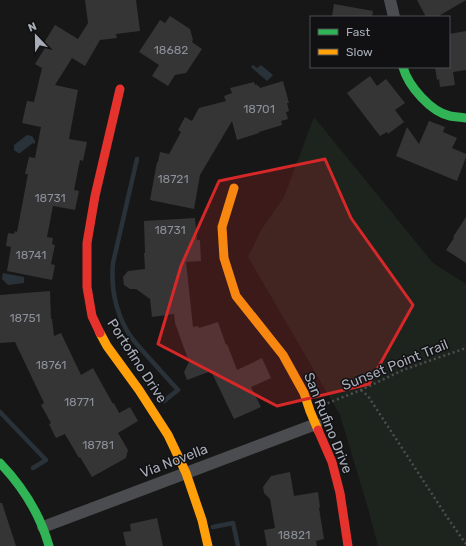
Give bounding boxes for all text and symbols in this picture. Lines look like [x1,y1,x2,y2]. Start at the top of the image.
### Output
north arrow [16,16,56,56]
legend [310,16,450,68]
text: N [26,20,39,35]
text: Fast [346,25,370,39]
house number: 18682 [154,43,188,57]
text: Slow [346,45,373,59]
house number: 18701 [243,102,275,116]
house number: 18721 [157,172,189,186]
house number: 18731 [34,191,66,205]
house number: 18731 [154,223,186,237]
house number: 18741 [16,248,46,262]
house number: 18751 [9,311,41,325]
street label: Portofino Drive [103,316,171,406]
street label: Sunset Point Trail [339,336,451,394]
house number: 18761 [36,358,66,372]
street label: San Rufino Drive [300,370,356,476]
house number: 18771 [64,395,94,409]
house number: 18781 [82,438,114,452]
street label: Via Novella [138,440,210,482]
house number: 18821 [278,528,310,542]

